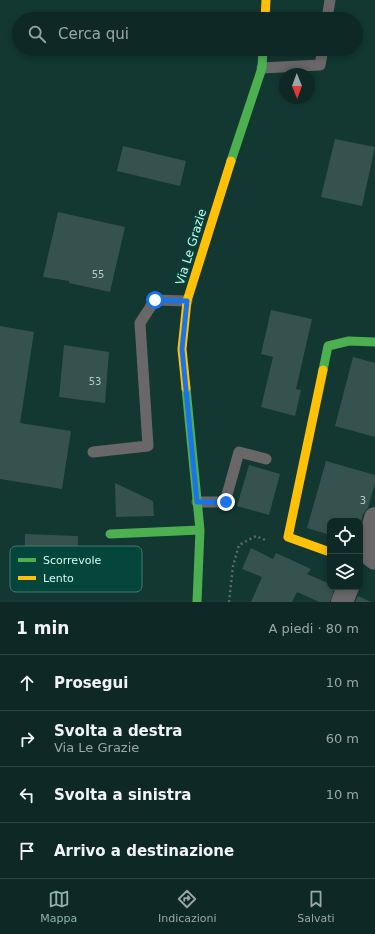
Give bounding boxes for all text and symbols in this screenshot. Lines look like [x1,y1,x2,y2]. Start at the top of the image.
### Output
search box [12,12,363,56]
icon: search [26,23,48,45]
text: Cerca qui [58,25,129,43]
north arrow [279,68,315,104]
street label: Via Le Grazie [173,207,209,287]
house number: 55 [92,269,104,280]
route start [146,291,164,309]
house number: 53 [89,376,101,387]
route end [217,493,235,511]
house number: 3 [360,495,366,506]
map controls [327,518,363,590]
button: locate [327,518,363,554]
legend [10,546,142,592]
text: Scorrevole [43,554,101,567]
button: layers [327,554,363,590]
text: Lento [43,572,74,585]
text: 1 min [16,618,69,638]
text: A piedi · 80 m [269,621,359,636]
icon: ahead [16,672,38,694]
text: Prosegui [54,674,128,692]
text: 10 m [326,675,359,690]
text: Svolta a destra [54,722,182,740]
icon: right [16,728,38,750]
text: 60 m [326,731,359,746]
text: Via Le Grazie [54,740,139,755]
icon: left [16,784,38,806]
text: Svolta a sinistra [54,786,191,804]
text: 10 m [326,787,359,802]
icon: arrive [16,840,38,862]
text: Arrivo a destinazione [54,842,234,860]
tab: Mappa [40,888,77,925]
tab: Indicazioni [158,888,217,925]
tab: Salvati [297,888,335,925]

